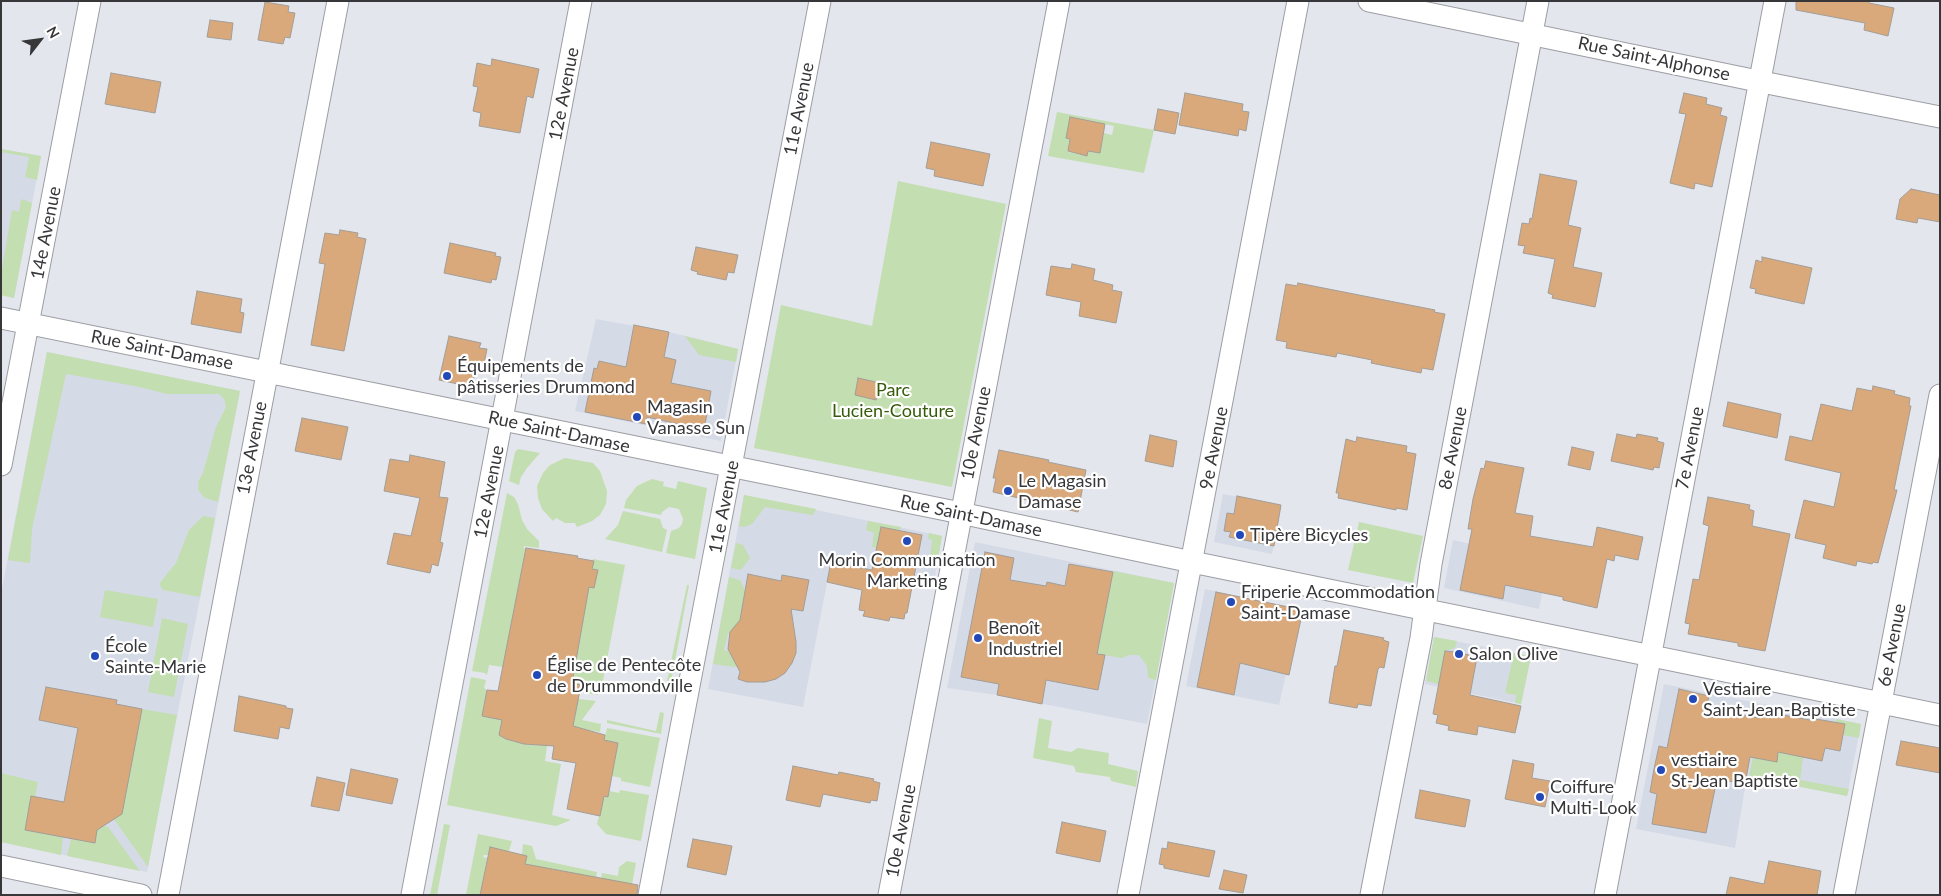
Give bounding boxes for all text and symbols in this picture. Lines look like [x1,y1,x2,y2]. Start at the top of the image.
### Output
north arrow [15,15,65,65]
text: N [43,23,63,41]
street label: Rue Saint-Alphonse [1576,32,1732,86]
street label: 12e Avenue [544,46,584,142]
street label: 11e Avenue [779,61,819,157]
street label: 14e Avenue [26,185,66,281]
street label: Rue Saint-Damase [89,326,235,374]
place label: Équipements de pâtisseries Drummond [457,355,635,398]
marker: Équipements de pâtisseries Drummond [441,370,453,382]
park label: Parc Lucien-Couture [832,379,954,422]
street label: 10e Avenue [956,385,996,481]
place label: Magasin Vanasse Sun [647,396,745,438]
street label: 13e Avenue [232,400,272,496]
street label: 9e Avenue [1195,405,1233,491]
street label: 8e Avenue [1434,405,1472,491]
street label: 7e Avenue [1671,405,1709,491]
street label: Rue Saint-Damase [486,406,632,458]
marker: Magasin Vanasse Sun [631,411,643,423]
street label: 12e Avenue [469,444,509,540]
street label: 11e Avenue [704,459,744,555]
place label: Le Magasin Damase [1018,470,1107,512]
marker: Le Magasin Damase [1002,485,1014,497]
street label: Rue Saint-Damase [898,490,1044,542]
place label: Tipère Bicycles [1250,524,1368,546]
marker: Tipère Bicycles [1234,529,1246,541]
marker: Morin Communication Marketing [901,535,913,547]
place label: Morin Communication Marketing [819,549,995,592]
place label: Friperie Accommodation Saint-Damase [1241,581,1435,624]
marker: Friperie Accommodation Saint-Damase [1225,596,1237,608]
street label: 6e Avenue [1873,602,1911,688]
place label: Benoît Industriel [988,617,1062,660]
marker: Benoît Industriel [972,632,984,644]
place label: École Sainte-Marie [105,635,206,678]
place label: Salon Olive [1469,643,1558,665]
marker: Salon Olive [1453,648,1465,660]
marker: École Sainte-Marie [89,650,101,662]
place label: Église de Pentecôte de Drummondville [547,654,701,696]
marker: Église de Pentecôte de Drummondville [531,669,543,681]
place label: Vestiaire Saint-Jean-Baptiste [1703,678,1856,721]
marker: Vestiaire Saint-Jean-Baptiste [1687,693,1699,705]
place label: vestiaire St-Jean Baptiste [1671,749,1798,792]
marker: vestiaire St-Jean Baptiste [1655,764,1667,776]
place label: Coiffure Multi-Look [1550,776,1637,819]
street label: 10e Avenue [881,783,921,879]
marker: Coiffure Multi-Look [1534,791,1546,803]

